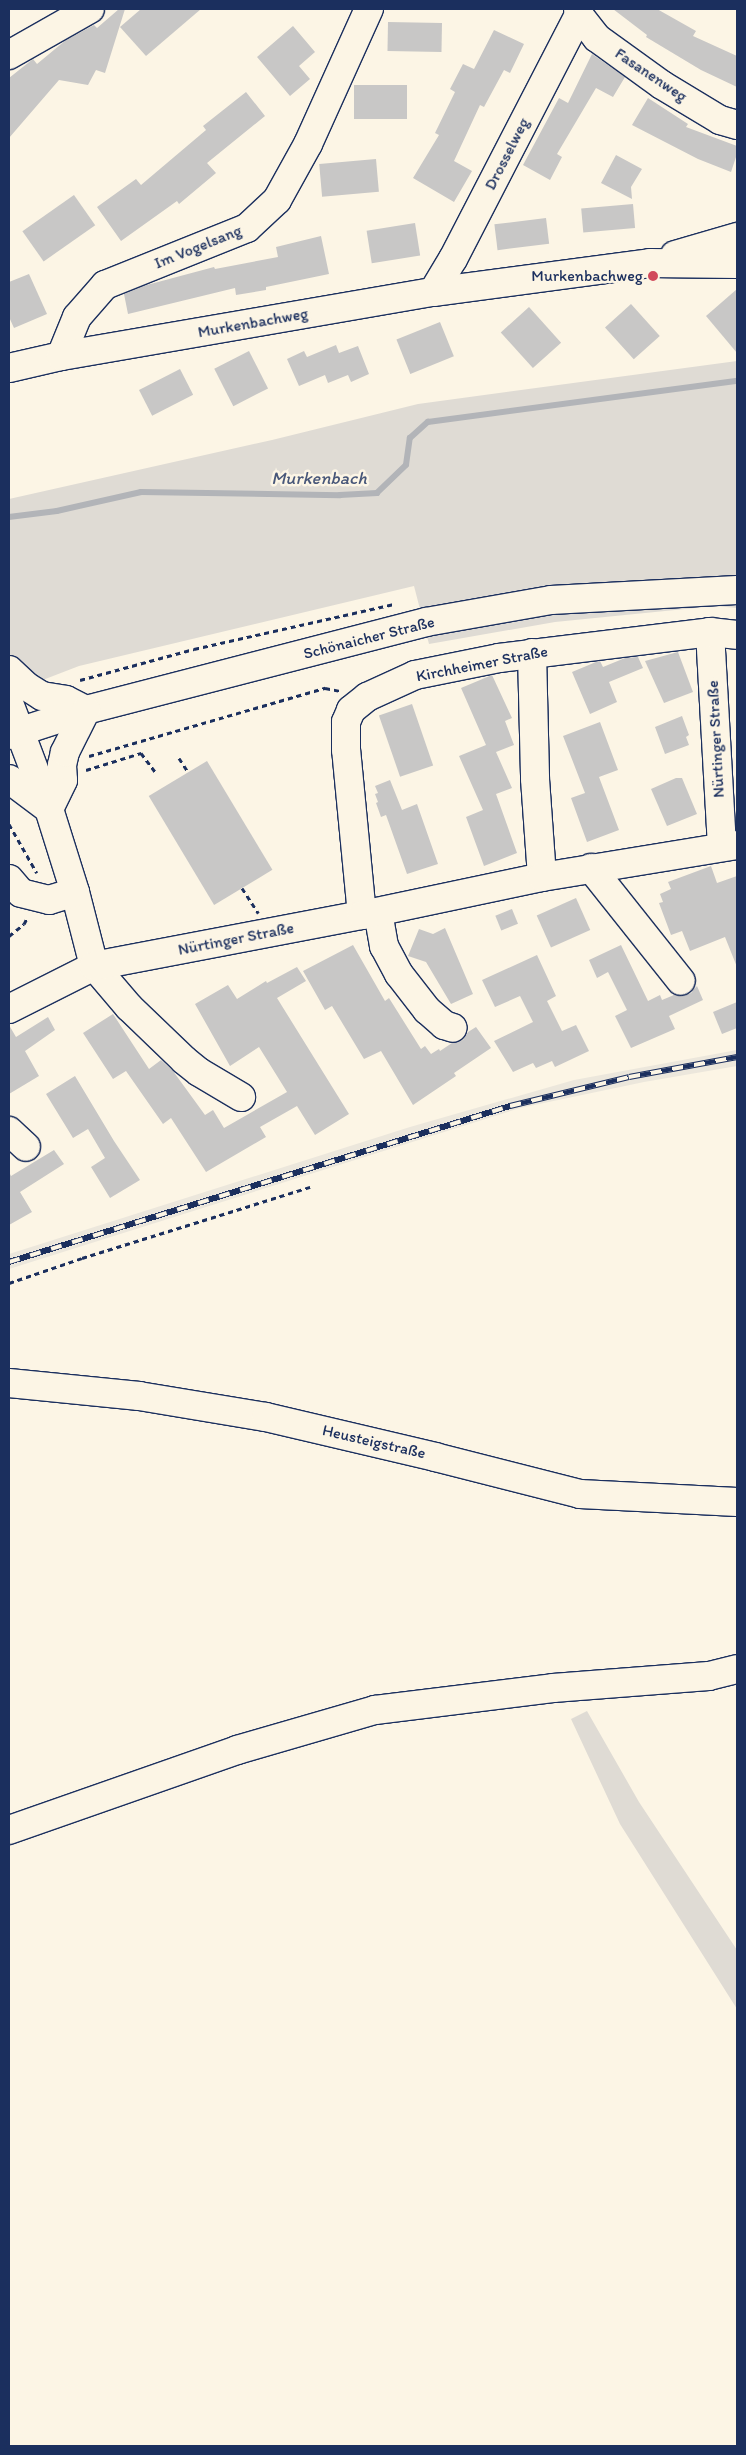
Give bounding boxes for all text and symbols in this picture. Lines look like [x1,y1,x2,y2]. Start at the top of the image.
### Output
street label: Fasanenweg [611,44,691,106]
street label: Drosselweg [481,115,533,193]
street label: Im Vogelsang [151,221,245,273]
place label: Murkenbachweg [531,266,643,286]
marker: Murkenbachweg [647,270,659,282]
street label: Murkenbachweg [196,304,310,342]
water label: Murkenbach [271,467,367,489]
street label: Schönaicher Straße [301,612,437,664]
street label: Kirchheimer Straße [414,642,550,686]
street label: Nürtinger Straße [703,680,729,798]
street label: Nürtinger Straße [177,918,295,960]
street label: Heusteigstraße [320,1421,428,1463]

